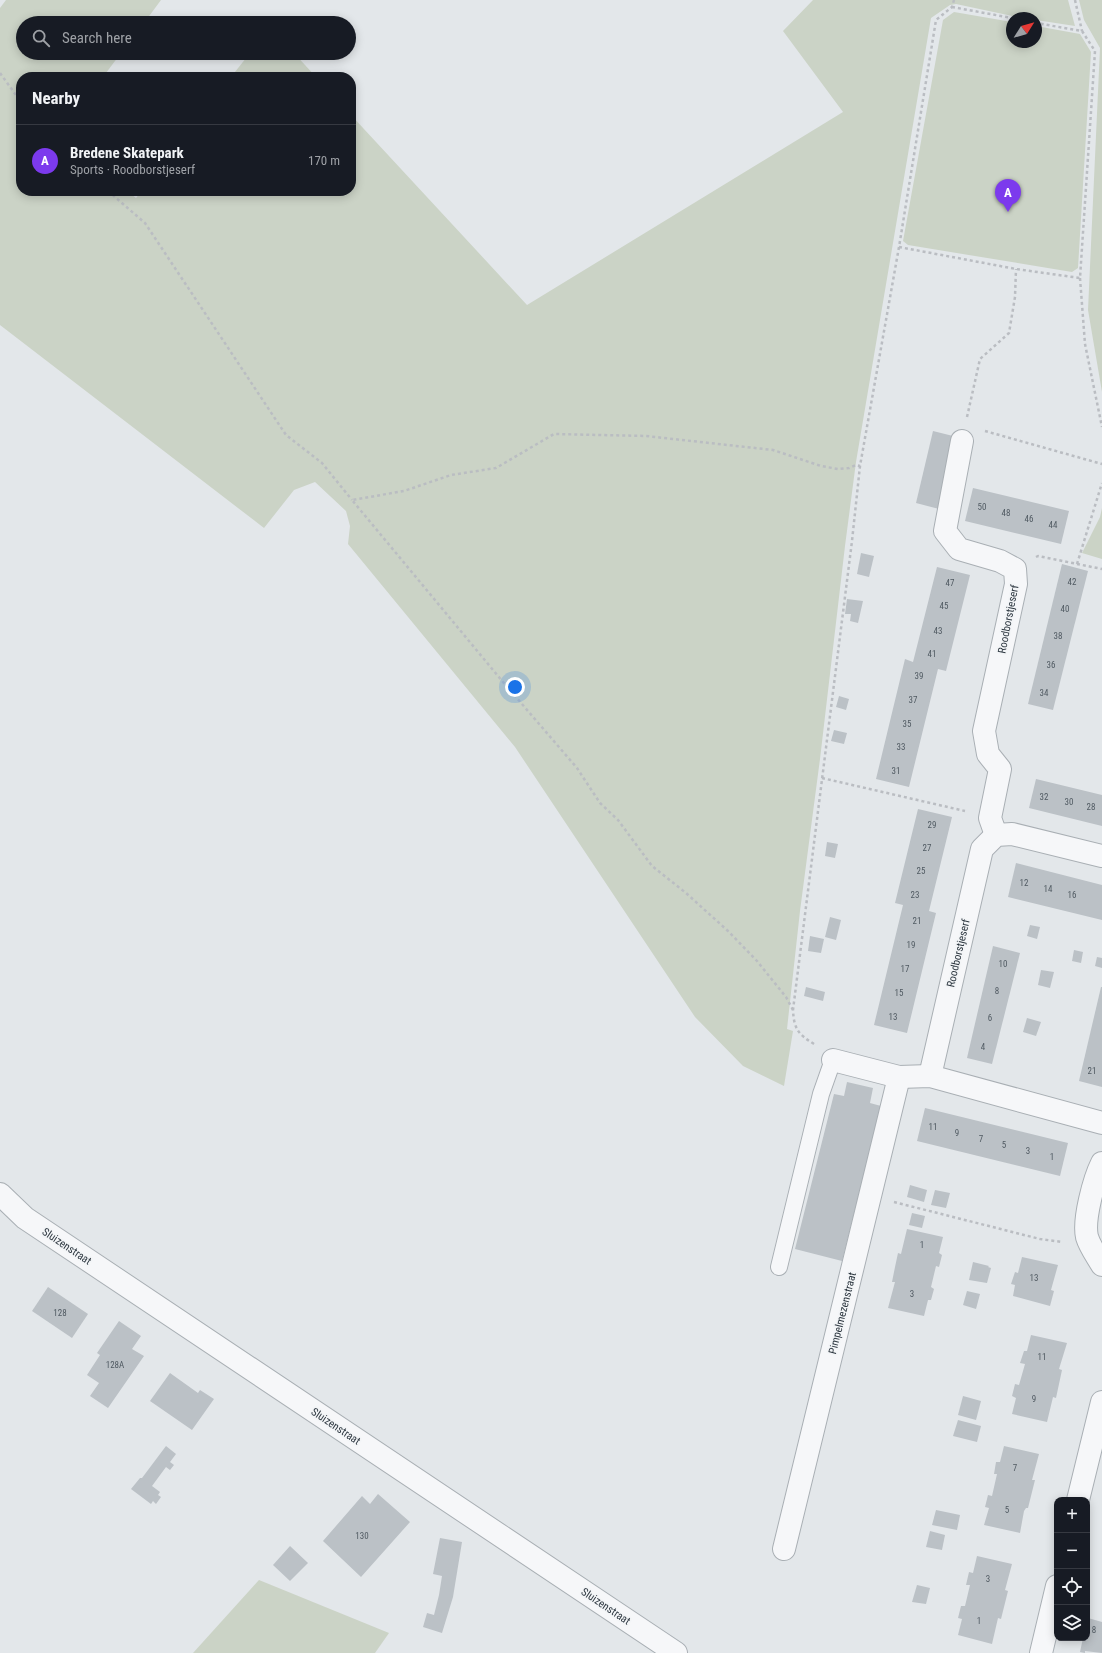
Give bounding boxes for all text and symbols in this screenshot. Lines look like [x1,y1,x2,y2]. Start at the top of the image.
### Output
north arrow [1006,12,1042,48]
search box [16,16,356,60]
icon: search [30,27,52,49]
text: Search here [62,29,132,47]
text: Nearby [32,88,80,108]
text: Bredene Skatepark [70,144,184,162]
text: A [41,153,49,168]
text: 170 m [308,153,340,168]
text: Sports · Roodborstjeserf [70,162,195,177]
pin: A [995,179,1021,212]
house number: 50 [978,502,986,512]
house number: 48 [1002,508,1010,518]
house number: 46 [1025,514,1033,524]
house number: 44 [1049,520,1058,530]
house number: 42 [1068,577,1077,587]
house number: 47 [946,578,955,588]
street label: Roodborstjeserf [995,583,1022,655]
house number: 45 [940,601,949,611]
house number: 40 [1061,604,1069,614]
house number: 43 [934,626,942,636]
house number: 38 [1054,631,1062,641]
house number: 41 [928,649,936,659]
house number: 36 [1047,660,1055,670]
house number: 39 [915,671,923,681]
your location [505,677,525,697]
house number: 34 [1040,688,1049,698]
house number: 37 [909,695,918,705]
house number: 35 [903,719,912,729]
house number: 33 [897,742,905,752]
house number: 31 [892,766,900,776]
house number: 32 [1040,792,1049,802]
house number: 30 [1065,797,1073,807]
house number: 28 [1087,802,1095,812]
house number: 29 [928,820,936,830]
house number: 27 [923,843,932,853]
house number: 25 [917,866,926,876]
house number: 12 [1020,878,1029,888]
house number: 14 [1044,884,1053,894]
house number: 23 [911,890,919,900]
house number: 16 [1068,890,1076,900]
house number: 21 [913,916,921,926]
street label: Roodborstjeserf [944,917,973,988]
house number: 19 [907,940,915,950]
house number: 10 [999,959,1007,969]
house number: 17 [901,964,910,974]
house number: 8 [995,986,999,996]
house number: 15 [895,988,904,998]
house number: 13 [889,1012,897,1022]
house number: 6 [988,1013,992,1023]
house number: 4 [981,1042,986,1052]
house number: 21 [1088,1066,1096,1076]
house number: 11 [929,1122,937,1132]
house number: 9 [955,1128,959,1138]
house number: 7 [979,1134,984,1144]
house number: 5 [1002,1140,1007,1150]
house number: 3 [1026,1146,1030,1156]
house number: 1 [1050,1152,1054,1162]
street label: Sluizenstraat [40,1225,94,1268]
house number: 1 [920,1240,924,1250]
street label: Pimpelmezenstraat [826,1271,859,1355]
house number: 13 [1030,1273,1038,1283]
house number: 3 [910,1289,914,1299]
house number: 128 [53,1308,67,1318]
house number: 11 [1038,1352,1046,1362]
house number: 128A [106,1360,124,1370]
house number: 9 [1032,1394,1036,1404]
street label: Sluizenstraat [309,1405,363,1448]
house number: 7 [1013,1463,1018,1473]
map controls [1054,1497,1090,1641]
button: + [1054,1497,1090,1533]
house number: 5 [1005,1505,1010,1515]
house number: 130 [355,1531,369,1541]
button: − [1054,1533,1090,1569]
button: locate [1054,1569,1090,1605]
house number: 3 [986,1574,990,1584]
street label: Sluizenstraat [579,1585,633,1628]
button: layers [1054,1605,1090,1641]
house number: 1 [977,1616,981,1626]
house number: 8 [1092,1625,1096,1635]

